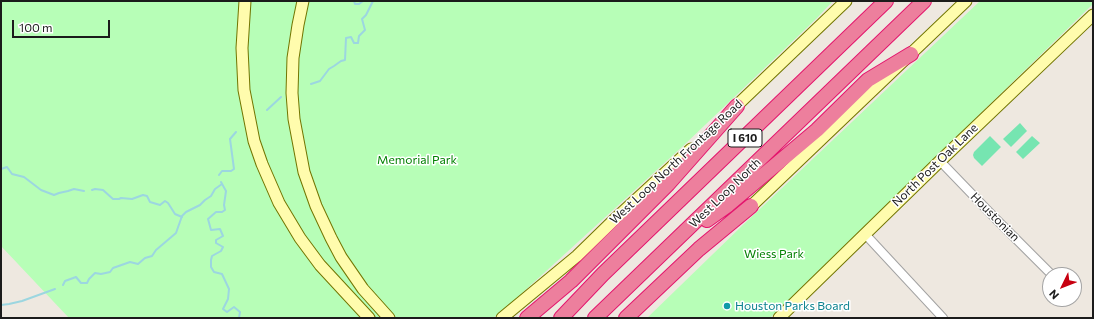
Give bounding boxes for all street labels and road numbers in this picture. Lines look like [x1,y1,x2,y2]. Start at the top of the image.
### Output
street label: West Loop North Frontage Road [607,97,745,227]
street label: North Post Oak Lane [889,120,981,210]
road number: I 610 [728,129,762,147]
street label: West Loop North [686,155,764,231]
street label: Houstonian [967,189,1023,245]

